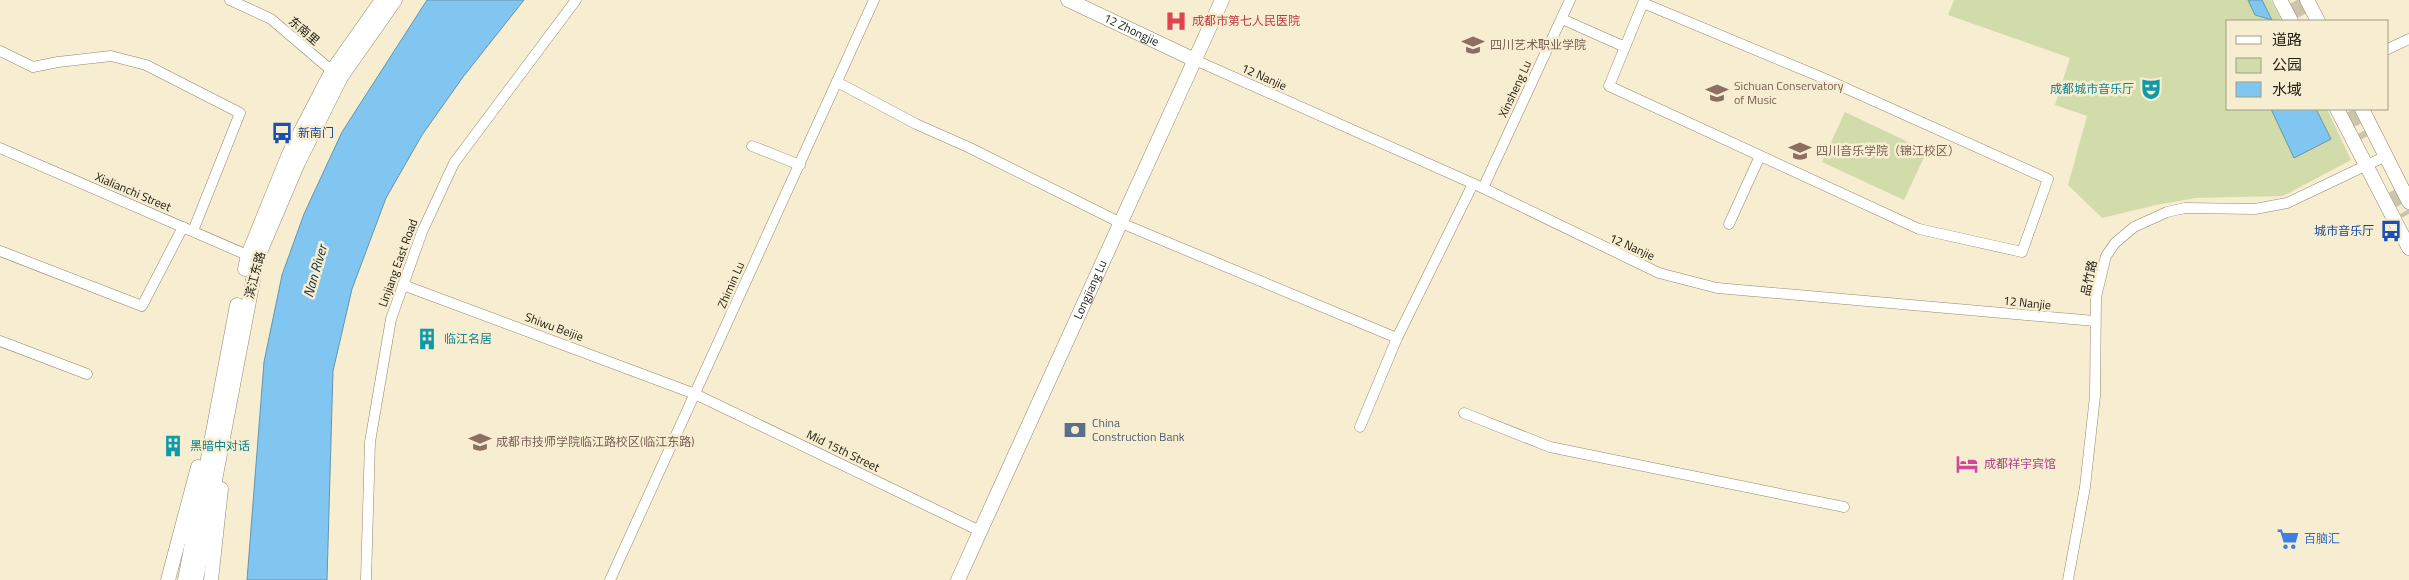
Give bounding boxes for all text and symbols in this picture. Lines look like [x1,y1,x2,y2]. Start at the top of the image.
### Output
street label: 12 Zhongjie [1101,8,1162,51]
hospital icon: 成都市第七人民医院 [1163,8,1189,34]
place label: 成都市第七人民医院 [1192,11,1300,30]
street label: 东南里 [285,12,324,50]
legend [2226,20,2389,110]
text: 道路 [2272,28,2302,51]
school or university icon: 四川艺术职业学院 [1460,32,1486,58]
place label: 四川艺术职业学院 [1490,35,1586,54]
text: 公园 [2272,53,2302,76]
street label: Xinsheng Lu [1493,57,1536,121]
street label: 12 Nanjie [1238,58,1290,95]
place label: Sichuan Conservatory of Music [1734,76,1844,109]
theatre icon: 成都城市音乐厅 [2138,76,2164,102]
text: 水域 [2272,78,2302,101]
place label: 成都城市音乐厅 [2050,79,2134,98]
school or university icon: Sichuan Conservatory of Music [1704,80,1730,106]
bus stop icon: 新南门 [269,120,295,146]
place label: 新南门 [298,123,334,142]
school or university icon: 四川音乐学院（锦江校区） [1787,138,1813,164]
place label: 四川音乐学院（锦江校区） [1816,141,1960,160]
street label: Xialianchi Street [92,167,175,216]
street label: Linjiang East Road [373,216,422,309]
bus stop icon: 城市音乐厅 [2378,218,2404,244]
place label: 城市音乐厅 [2314,221,2374,240]
street label: 12 Nanjie [1606,228,1658,265]
water label: Nan River [297,241,332,300]
street label: 滨江东路 [239,249,270,301]
street label: Longjiang Lu [1068,257,1112,322]
street label: Zhimin Lu [712,258,749,311]
street label: 品竹路 [2075,258,2102,297]
street label: 12 Nanjie [2002,291,2052,314]
street label: Shiwu Beijie [522,307,586,346]
building icon: 临江名居 [414,326,440,352]
place label: 临江名居 [444,329,492,348]
place label: China Construction Bank [1092,413,1185,446]
bank icon: China Construction Bank [1062,417,1088,443]
street label: Mid 15th Street [803,425,884,477]
school or university icon: 成都市技师学院临江路校区(临江东路) [467,429,493,455]
place label: 成都市技师学院临江路校区(临江东路) [496,432,694,451]
building icon: 黑暗中对话 [160,433,186,459]
place label: 黑暗中对话 [190,436,250,455]
hotel icon: 成都祥宇宾馆 [1954,451,1980,477]
place label: 成都祥宇宾馆 [1984,454,2056,473]
supermarket icon: 百脑汇 [2275,526,2301,552]
place label: 百脑汇 [2304,529,2340,548]

